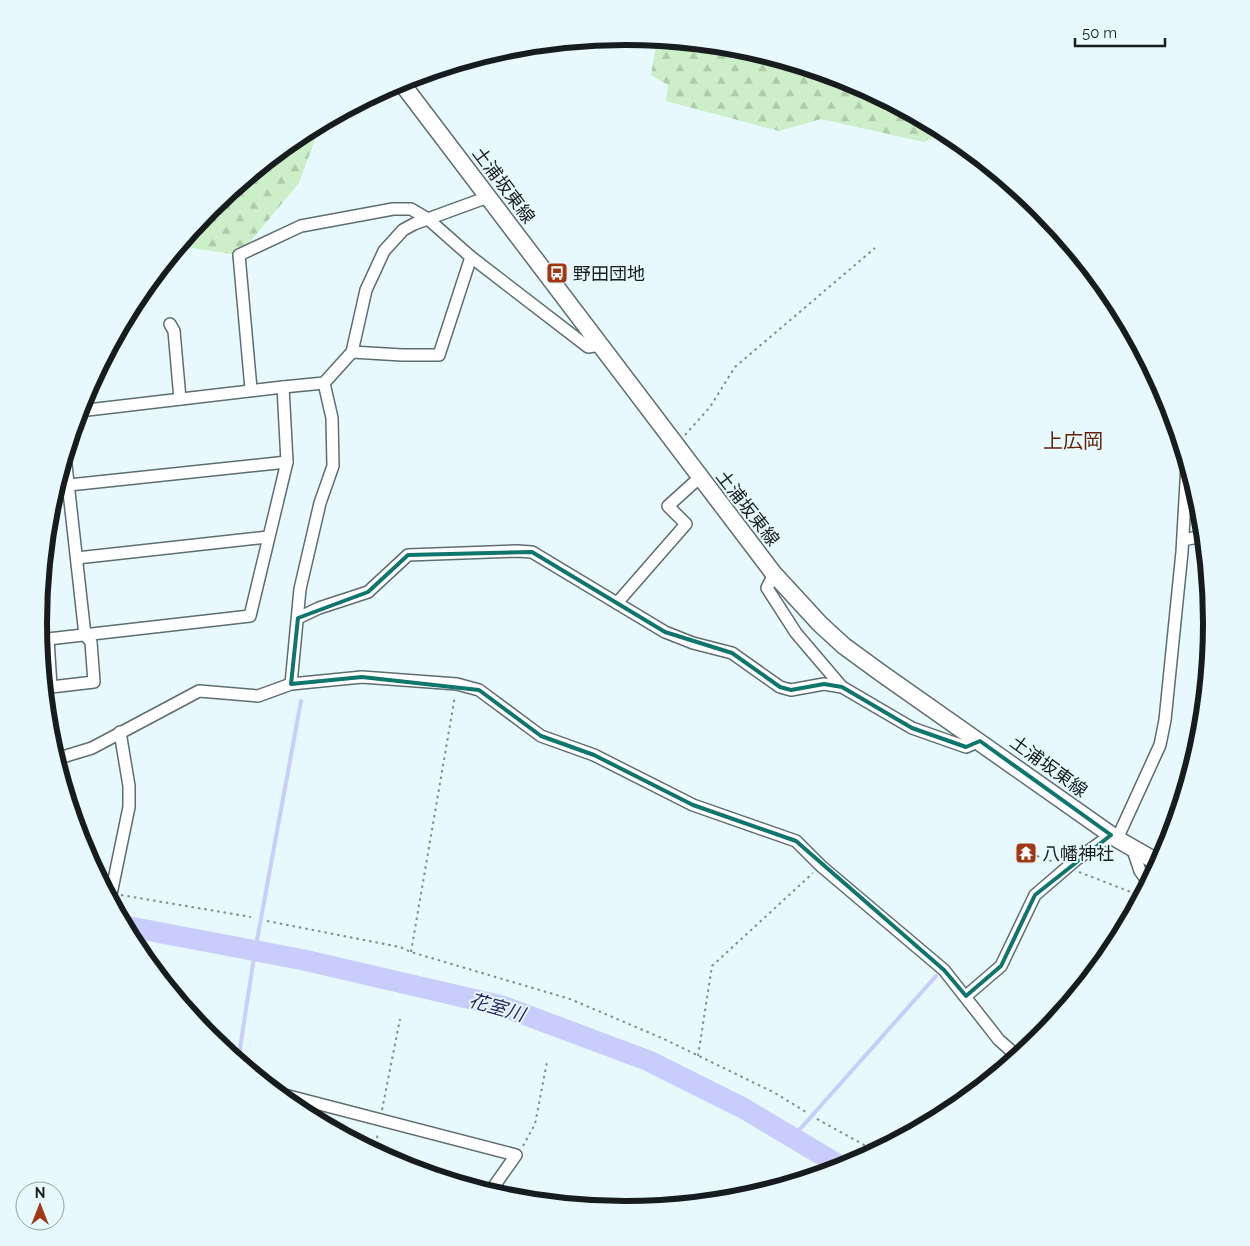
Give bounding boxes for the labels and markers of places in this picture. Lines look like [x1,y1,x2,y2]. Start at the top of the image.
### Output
bus stop icon: 野田団地 [545,261,569,285]
place label: 野田団地 [573,263,645,284]
temple icon: 八幡神社 [1014,841,1038,865]
place label: 八幡神社 [1042,843,1114,864]

